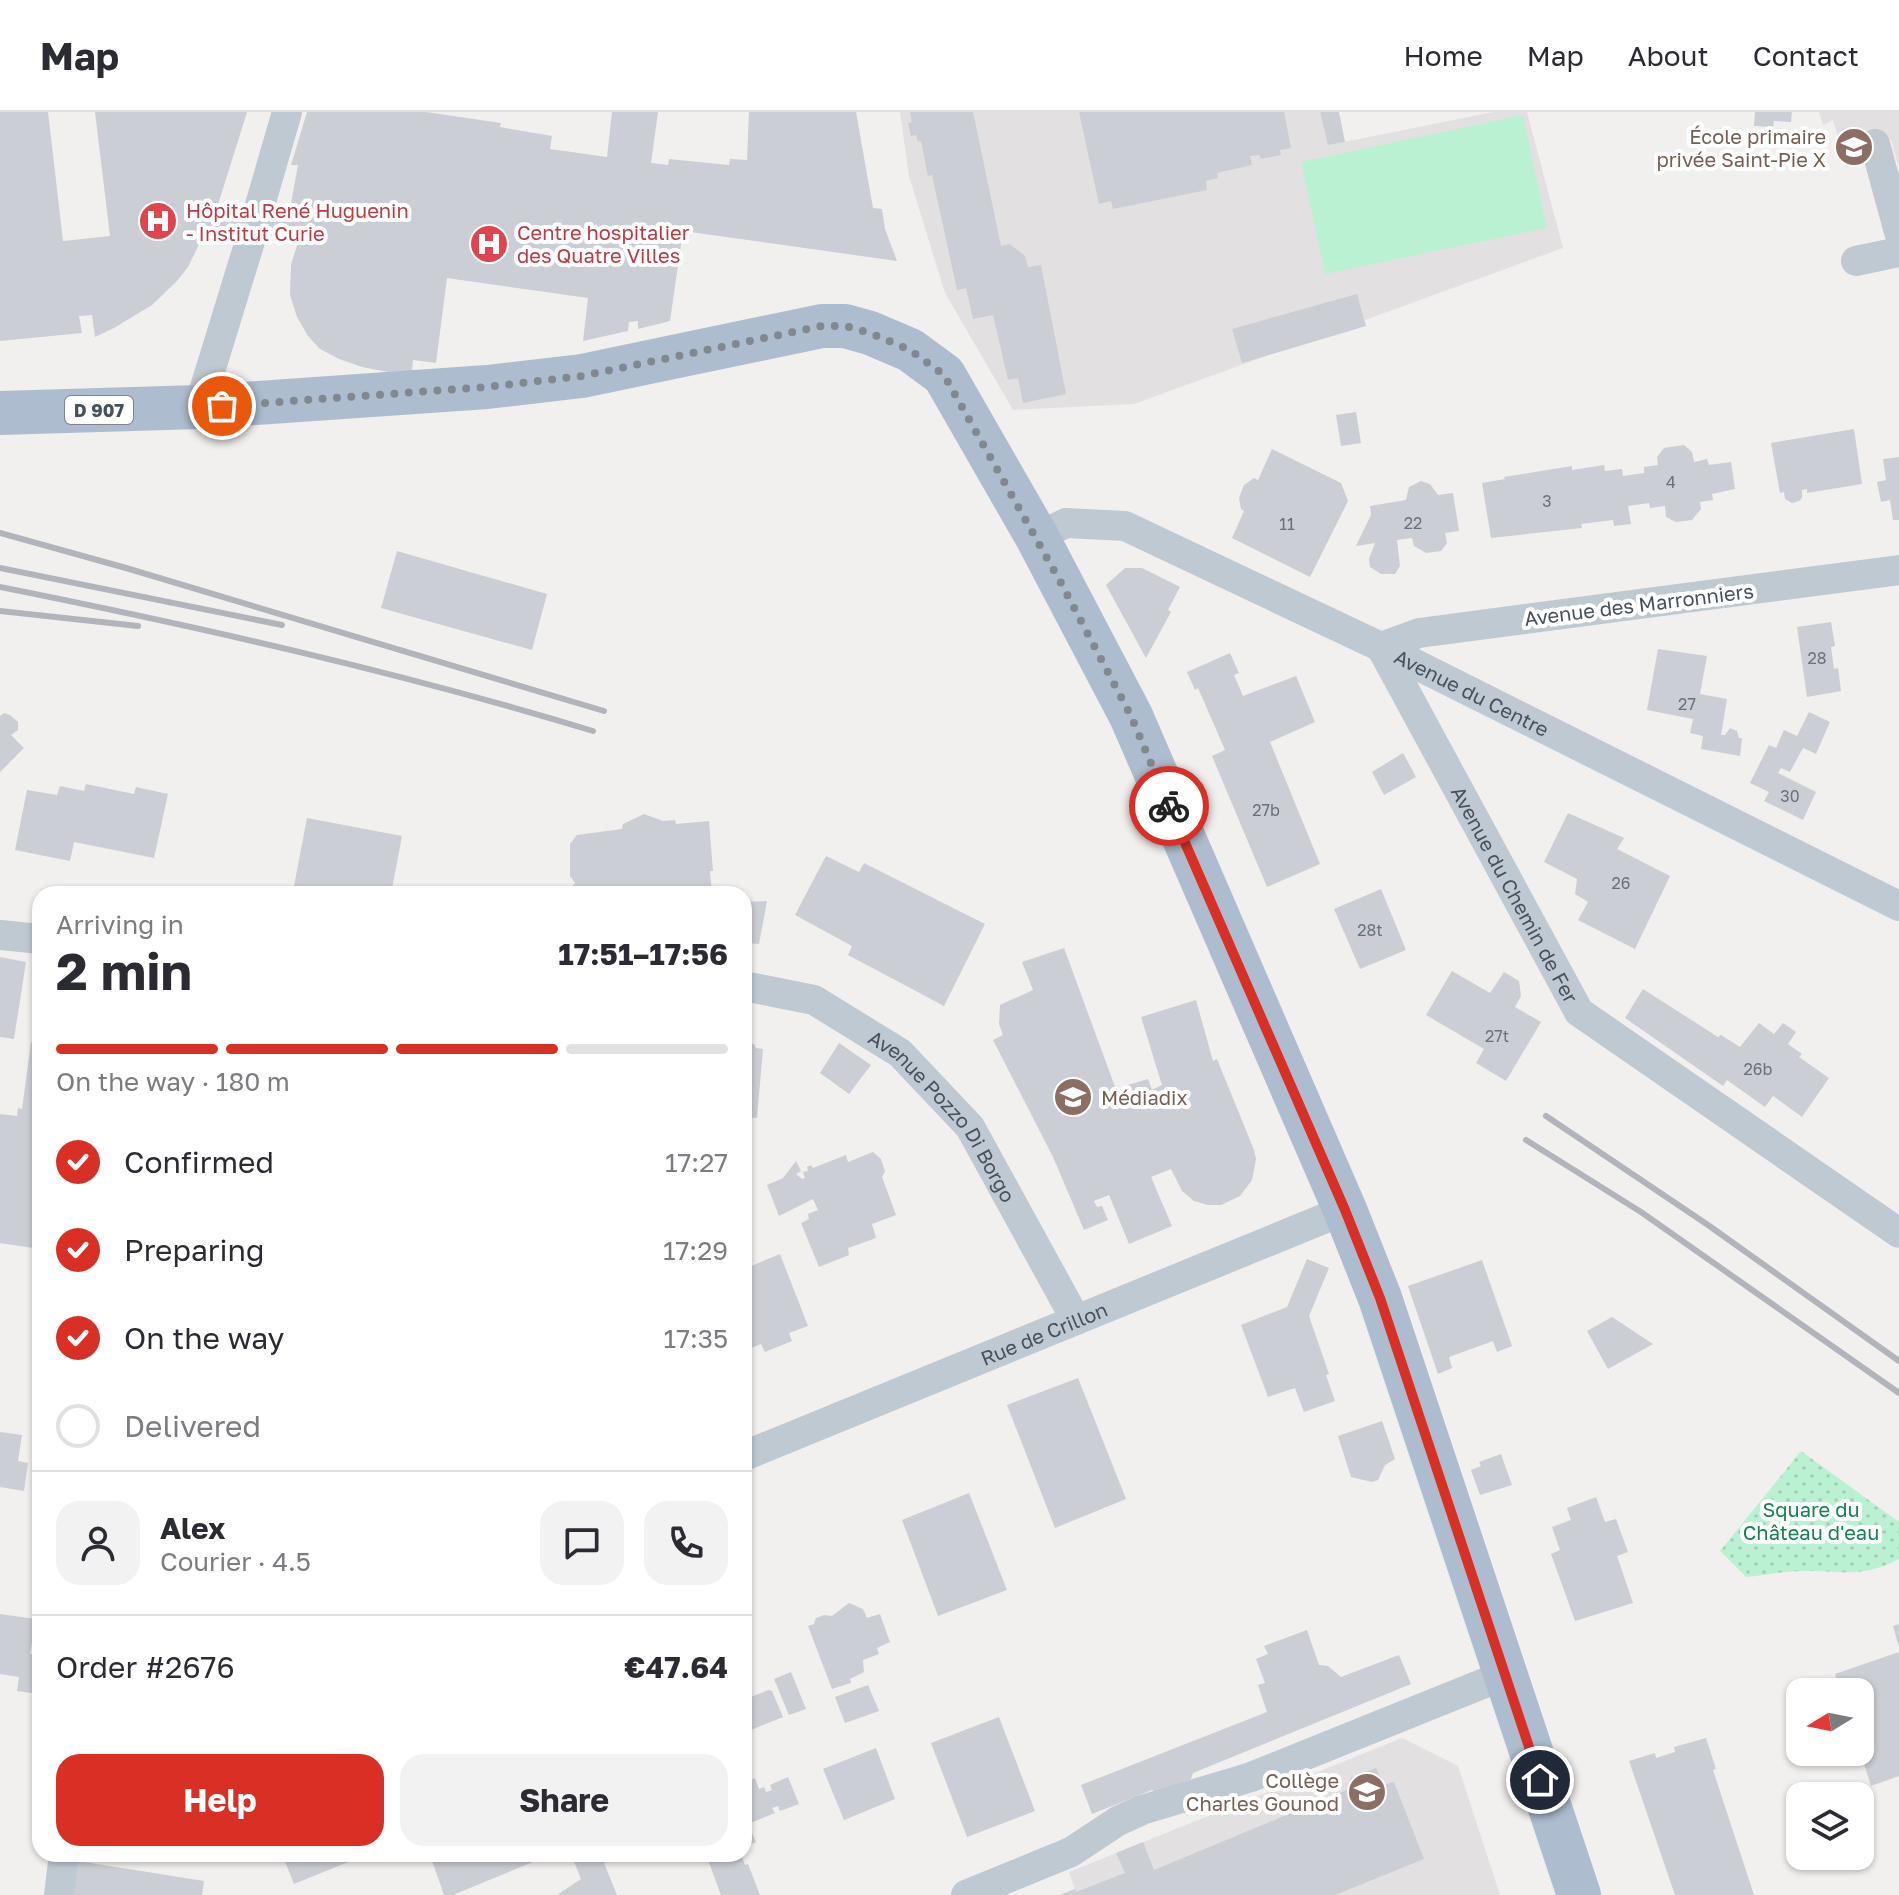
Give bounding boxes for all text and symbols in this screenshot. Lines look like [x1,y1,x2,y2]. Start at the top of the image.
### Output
text: Map [40,33,119,78]
text: Home [1404,39,1483,72]
text: Map [1527,39,1584,72]
text: About [1628,39,1709,72]
text: Contact [1753,39,1859,72]
place label: École primaire privée Saint-Pie X [1657,124,1826,171]
school or university icon: École primaire privée Saint-Pie X [1833,126,1875,168]
place label: Hôpital René Huguenin - Institut Curie [186,198,409,245]
hospital icon: Hôpital René Huguenin - Institut Curie [137,200,179,242]
place label: Centre hospitalier des Quatre Villes [517,220,690,267]
hospital icon: Centre hospitalier des Quatre Villes [468,223,510,265]
pin [188,372,256,440]
icon: bag [200,384,244,428]
road number: D 907 [65,396,133,424]
house number: 4 [1666,472,1676,492]
house number: 3 [1542,491,1552,511]
house number: 22 [1404,513,1422,533]
house number: 11 [1279,514,1295,534]
street label: Avenue des Marronniers [1523,578,1755,630]
street label: Avenue du Centre [1391,644,1553,741]
house number: 28 [1807,648,1827,668]
house number: 27 [1678,694,1696,714]
courier [1129,766,1209,846]
street label: Avenue du Chemin de Fer [1447,782,1584,1007]
icon: bike [1147,784,1191,828]
house number: 30 [1780,786,1800,806]
house number: 27b [1252,800,1280,820]
house number: 26 [1612,873,1630,893]
text: Arriving in [56,909,184,940]
house number: 28t [1357,920,1383,940]
text: 17:51–17:56 [558,936,728,972]
text: 2 min [56,939,192,1001]
street label: Avenue Pozzo Di Borgo [864,1025,1021,1206]
house number: 27t [1485,1026,1509,1046]
house number: 26b [1744,1059,1773,1079]
text: On the way · 180 m [56,1066,290,1097]
school or university icon: Médiadix [1052,1076,1094,1118]
place label: Médiadix [1101,1085,1187,1109]
icon: check [56,1140,100,1184]
text: Confirmed [124,1144,274,1180]
text: 17:27 [665,1147,728,1178]
icon: check [56,1228,100,1272]
text: Preparing [124,1232,265,1268]
text: 17:29 [663,1235,728,1266]
street label: Rue de Crillon [977,1297,1111,1370]
icon: check [56,1316,100,1360]
text: On the way [124,1320,284,1356]
text: 17:35 [664,1323,728,1354]
text: Delivered [124,1408,261,1444]
park label: Square du Château d'eau [1743,1497,1879,1544]
button: person [56,1501,140,1585]
button: chat [540,1501,624,1585]
button: phone [644,1501,728,1585]
text: Alex [160,1510,225,1546]
text: Courier · 4.5 [160,1546,311,1577]
text: Order #2676 [56,1649,235,1685]
text: €47.64 [624,1649,728,1685]
north arrow [1786,1678,1874,1766]
map controls [1786,1678,1874,1870]
pin [1506,1746,1574,1814]
button: Help [56,1754,384,1846]
button: Share [400,1754,728,1846]
icon: home [1518,1758,1562,1802]
place label: Collège Charles Gounod [1186,1768,1339,1815]
school or university icon: Collège Charles Gounod [1346,1771,1388,1813]
button: layers [1786,1782,1874,1870]

